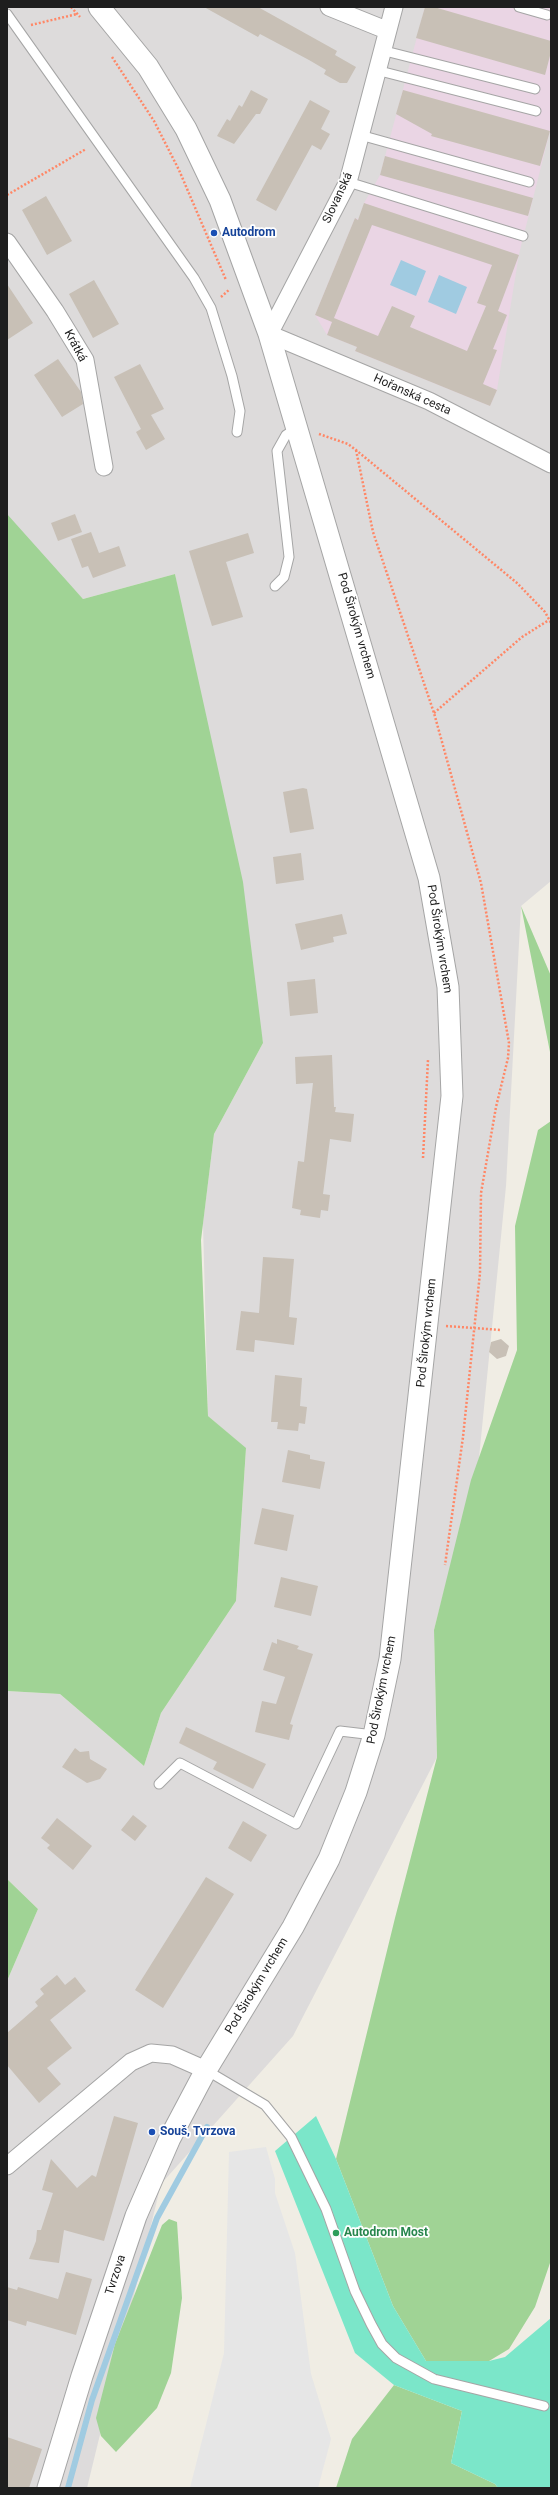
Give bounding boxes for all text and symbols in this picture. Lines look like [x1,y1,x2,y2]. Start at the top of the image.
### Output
street label: Slovanská [320,170,356,226]
place label: Autodrom [222,226,276,240]
marker: Autodrom [209,228,219,238]
street label: Krátká [61,327,89,365]
street label: Hořanská cesta [371,371,453,419]
street label: Pod Širokým vrchem [334,571,378,681]
street label: Pod Širokým vrchem [423,884,455,994]
street label: Pod Širokým vrchem [414,1278,440,1388]
street label: Pod Širokým vrchem [364,1635,400,1745]
street label: Pod Širokým vrchem [223,1935,291,2037]
place label: Souš, Tvrzova [160,2125,236,2139]
marker: Souš, Tvrzova [147,2127,157,2137]
place label: Autodrom Most [344,2226,428,2240]
marker: Autodrom Most [331,2228,341,2238]
street label: Tvrzova [103,2253,129,2297]

